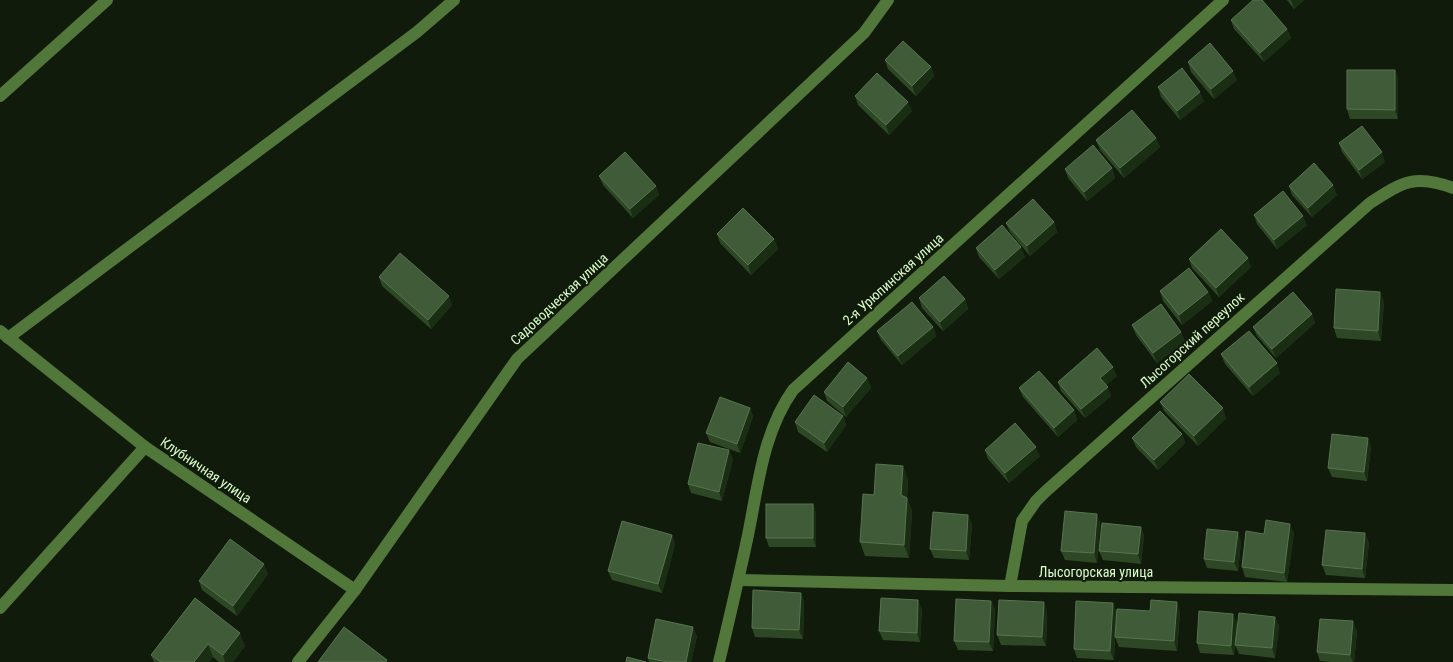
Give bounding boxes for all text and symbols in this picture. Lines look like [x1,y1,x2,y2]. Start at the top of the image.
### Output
street label: 2-я Урюпинская улица [840,230,946,328]
street label: Садоводческая улица [507,250,611,348]
street label: Лысогорский переулок [1137,289,1248,391]
street label: Клубничная улица [158,434,254,506]
street label: Лысогорская улица [1039,564,1153,580]

